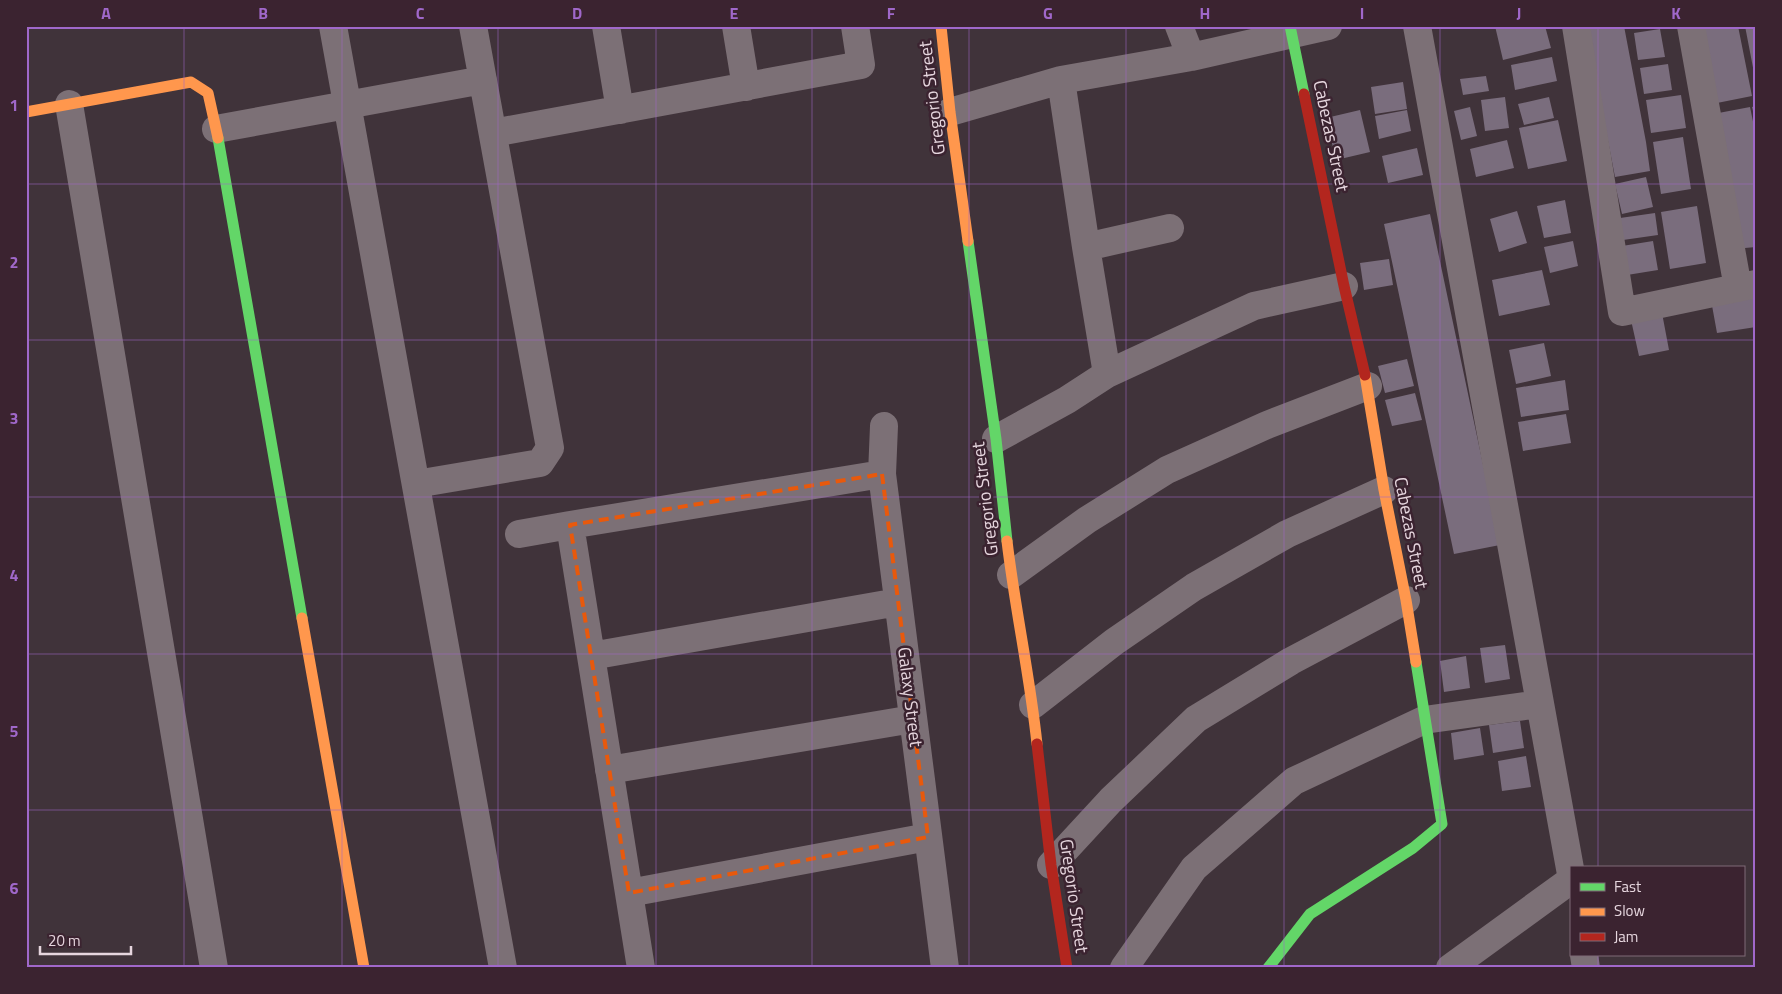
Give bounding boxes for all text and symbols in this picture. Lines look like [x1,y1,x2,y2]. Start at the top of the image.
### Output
text: A [101,1,111,25]
text: B [258,1,268,25]
text: C [416,1,425,25]
text: D [572,1,582,25]
text: E [730,1,739,25]
text: F [887,1,896,25]
text: G [1043,1,1053,25]
text: H [1200,1,1210,25]
text: I [1360,1,1364,25]
text: J [1517,1,1521,25]
text: K [1671,1,1681,25]
street label: Gregorio Street [911,39,952,157]
street label: Cabezas Street [1307,78,1357,195]
text: 1 [10,93,18,117]
text: 2 [10,250,18,274]
text: 3 [10,406,18,430]
street label: Gregorio Street [964,440,1005,558]
street label: Cabezas Street [1387,475,1436,592]
text: 4 [10,563,19,587]
street label: Galaxy Street [891,645,930,749]
text: 5 [10,719,19,743]
street label: Gregorio Street [1053,837,1096,955]
legend [1570,866,1744,956]
text: Fast [1614,875,1642,898]
text: 6 [10,876,19,900]
text: Slow [1614,899,1645,922]
scale bar [40,924,131,956]
text: Jam [1614,925,1638,948]
text: 20 m [48,929,81,952]

